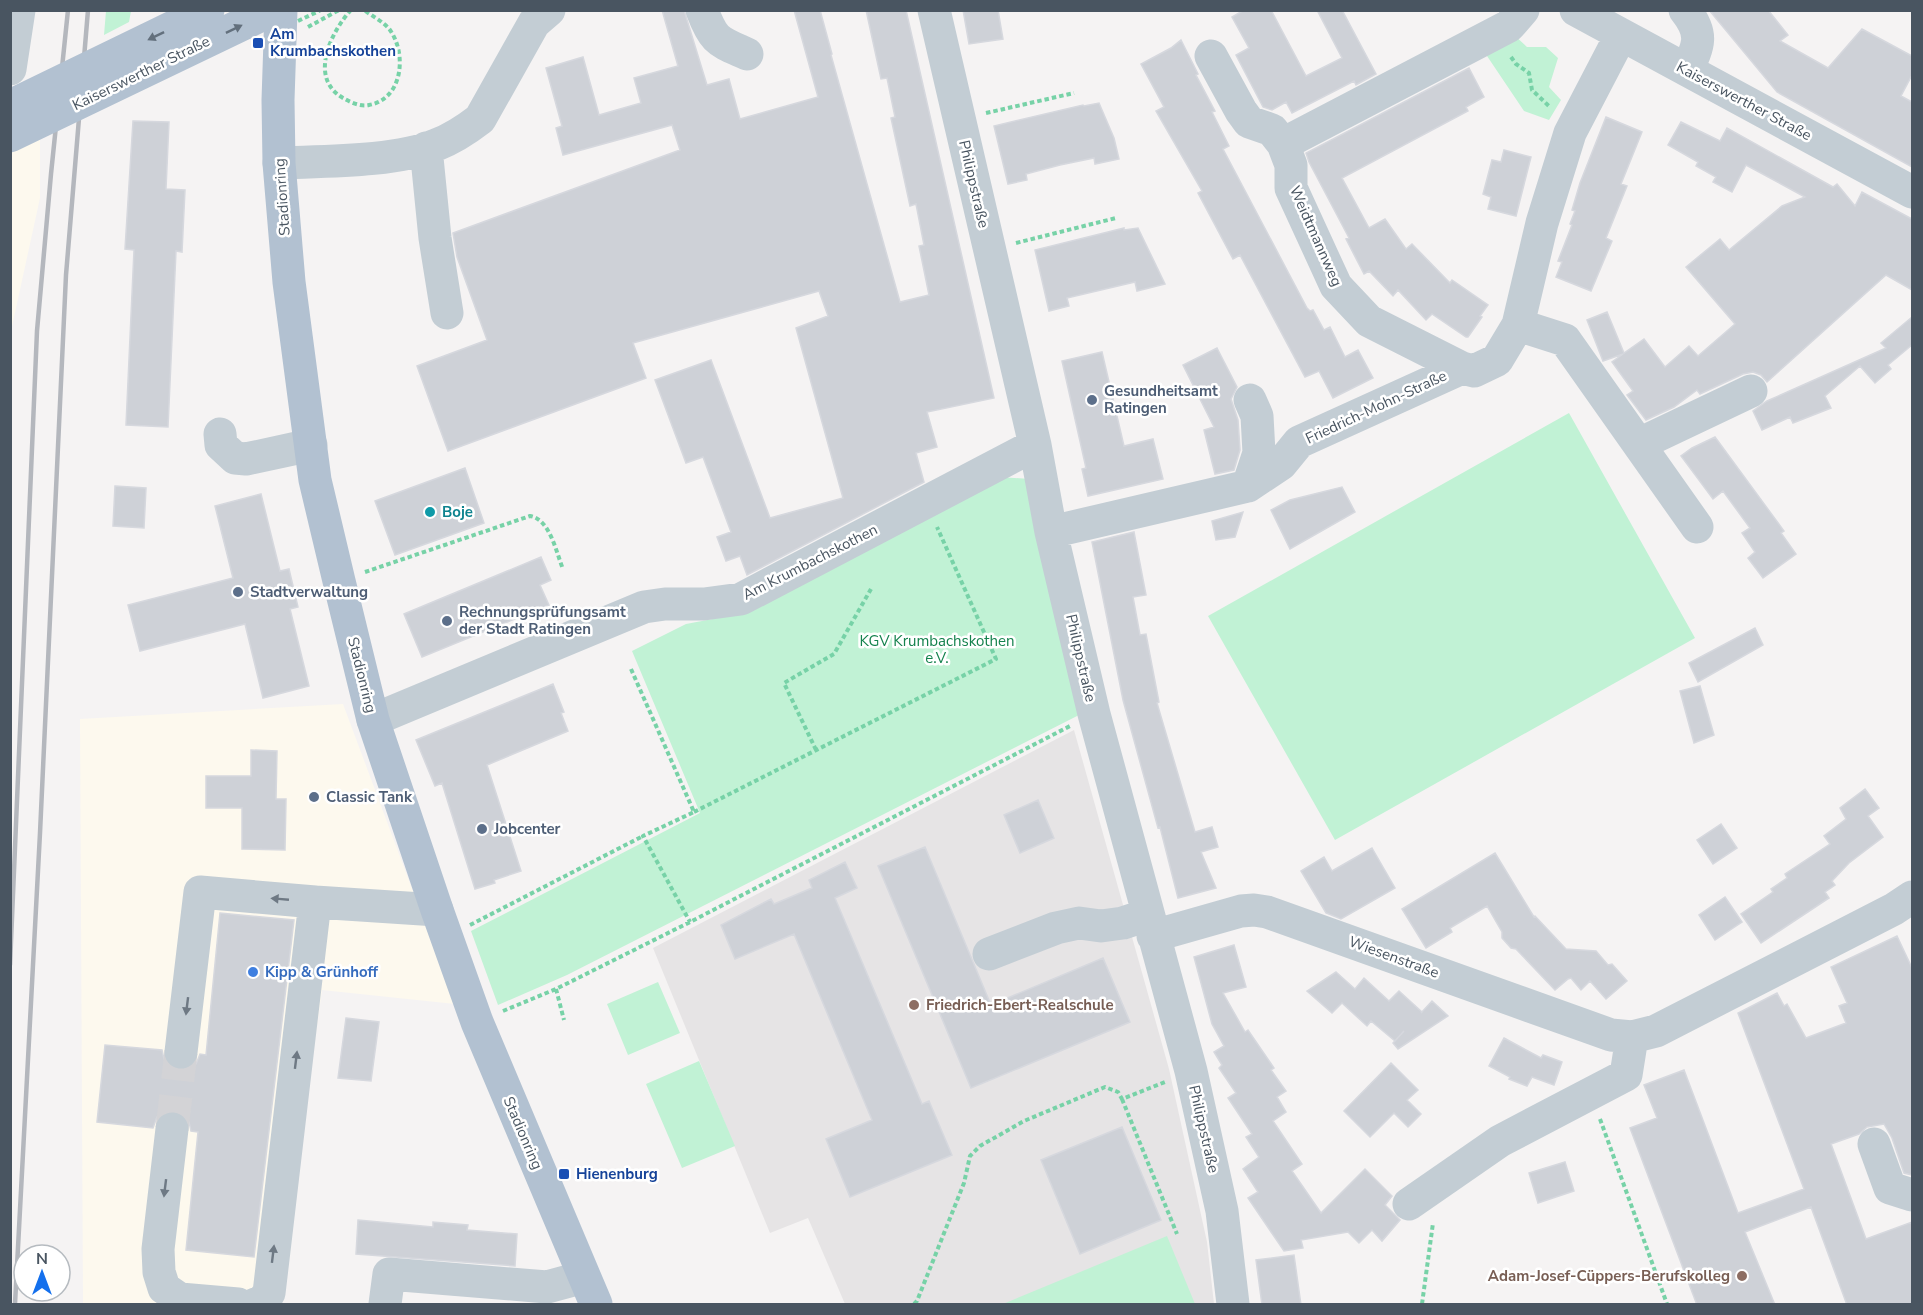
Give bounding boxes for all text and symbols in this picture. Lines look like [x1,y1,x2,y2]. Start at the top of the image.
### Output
one-way arrow [225,24,242,33]
place label: Am Krumbachskothen [270,24,396,61]
street label: Kaiserswerther Straße [69,31,213,115]
one-way arrow [147,31,164,40]
marker: Am Krumbachskothen [251,36,265,50]
street label: Kaiserswerther Straße [1673,57,1815,145]
street label: Philippstraße [954,138,994,230]
street label: Stadionring [269,158,295,236]
street label: Weidtmannweg [1285,183,1347,289]
street label: Friedrich-Mohn-Straße [1302,365,1450,448]
place label: Gesundheitsamt Ratingen [1104,381,1218,418]
marker: Gesundheitsamt Ratingen [1085,393,1099,407]
place label: Boje [442,502,473,522]
marker: Boje [423,505,437,519]
street label: Am Krumbachskothen [739,519,881,605]
place label: Stadtverwaltung [250,582,368,602]
marker: Stadtverwaltung [231,585,245,599]
place label: Rechnungsprüfungsamt der Stadt Ratingen [459,602,626,639]
street label: Philippstraße [1061,612,1101,704]
marker: Rechnungsprüfungsamt der Stadt Ratingen [440,614,454,628]
park label: KGV Krumbachskothen e.V. [859,631,1015,668]
street label: Stadionring [343,635,381,715]
place label: Classic Tank [326,787,413,807]
marker: Classic Tank [307,790,321,804]
place label: Jobcenter [493,819,561,839]
marker: Jobcenter [475,822,489,836]
one-way arrow [270,894,289,904]
street label: Wiesenstraße [1346,931,1442,983]
place label: Kipp & Grünhoff [265,962,379,982]
marker: Kipp & Grünhoff [246,965,260,979]
place label: Friedrich-Ebert-Realschule [926,995,1114,1015]
one-way arrow [182,996,191,1015]
marker: Friedrich-Ebert-Realschule [907,998,921,1012]
one-way arrow [292,1051,301,1070]
street label: Philippstraße [1184,1083,1224,1175]
street label: Stadionring [499,1093,547,1173]
place label: Hienenburg [576,1164,658,1184]
marker: Hienenburg [557,1167,571,1181]
one-way arrow [161,1178,170,1197]
north arrow [12,1243,72,1303]
one-way arrow [269,1245,278,1264]
text: N [36,1248,48,1270]
place label: Adam-Josef-Cüppers-Berufskolleg [1488,1266,1730,1286]
marker: Adam-Josef-Cüppers-Berufskolleg [1735,1269,1749,1283]

